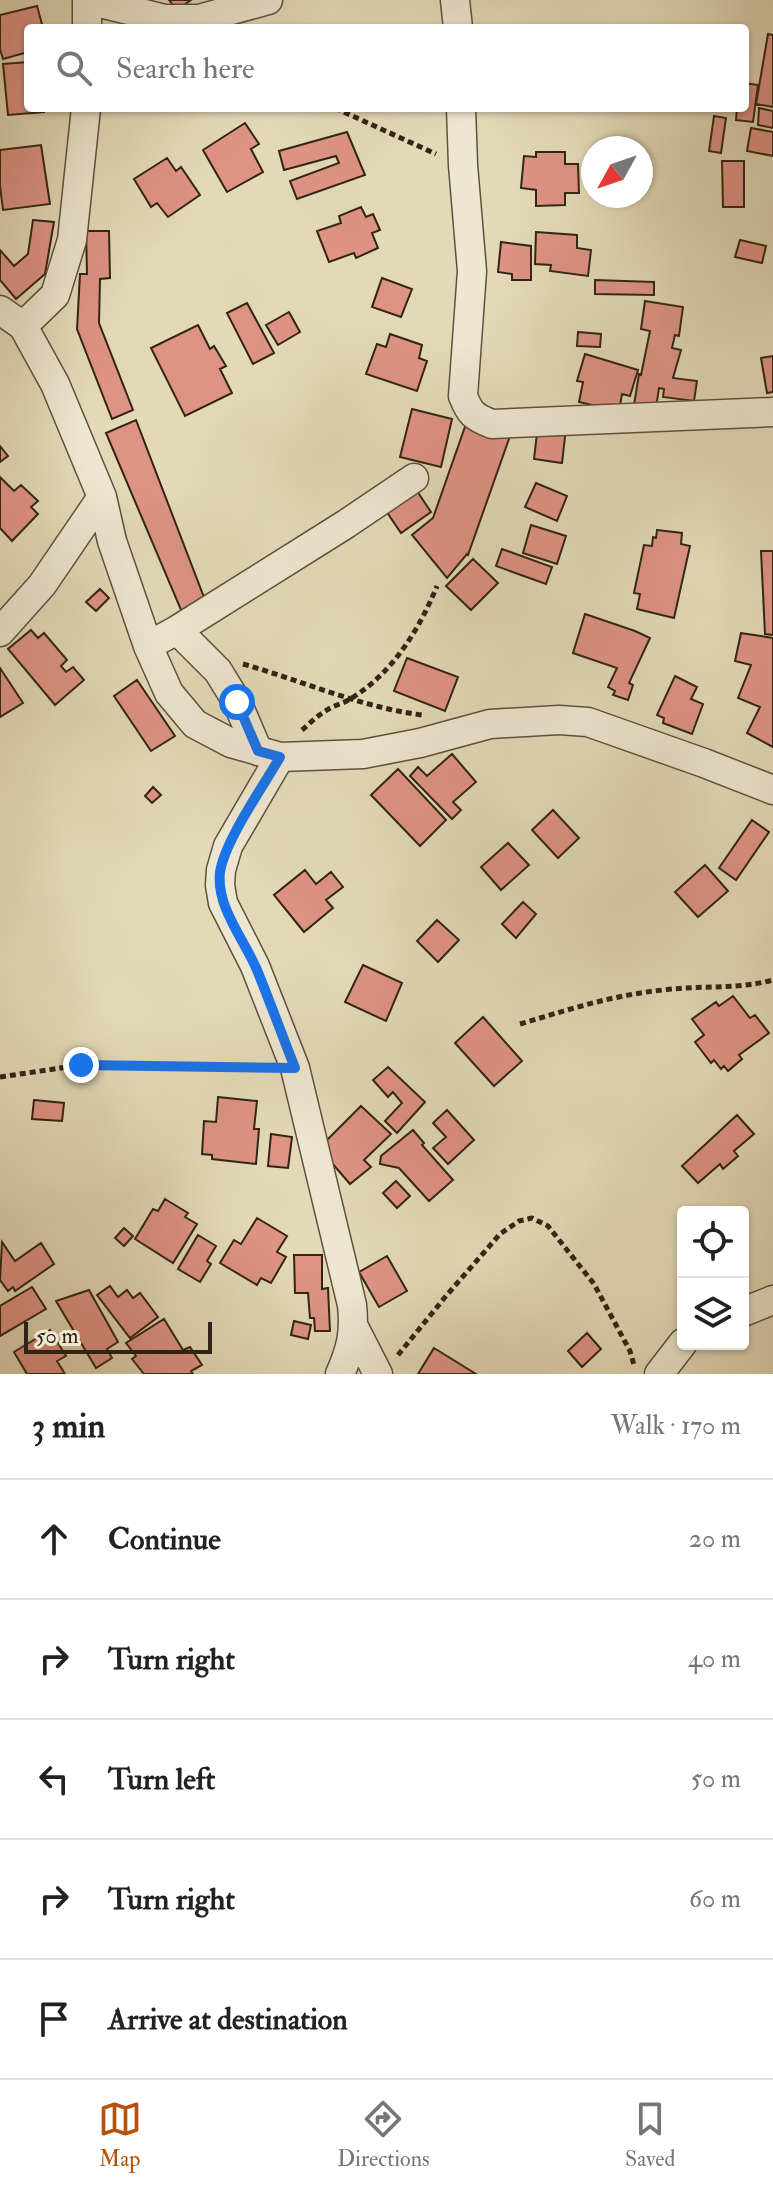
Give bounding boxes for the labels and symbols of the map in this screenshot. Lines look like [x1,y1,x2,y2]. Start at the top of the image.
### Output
north arrow [581,136,653,208]
route start [219,684,255,720]
route end [63,1047,99,1083]
scale bar [24,1318,212,1354]

